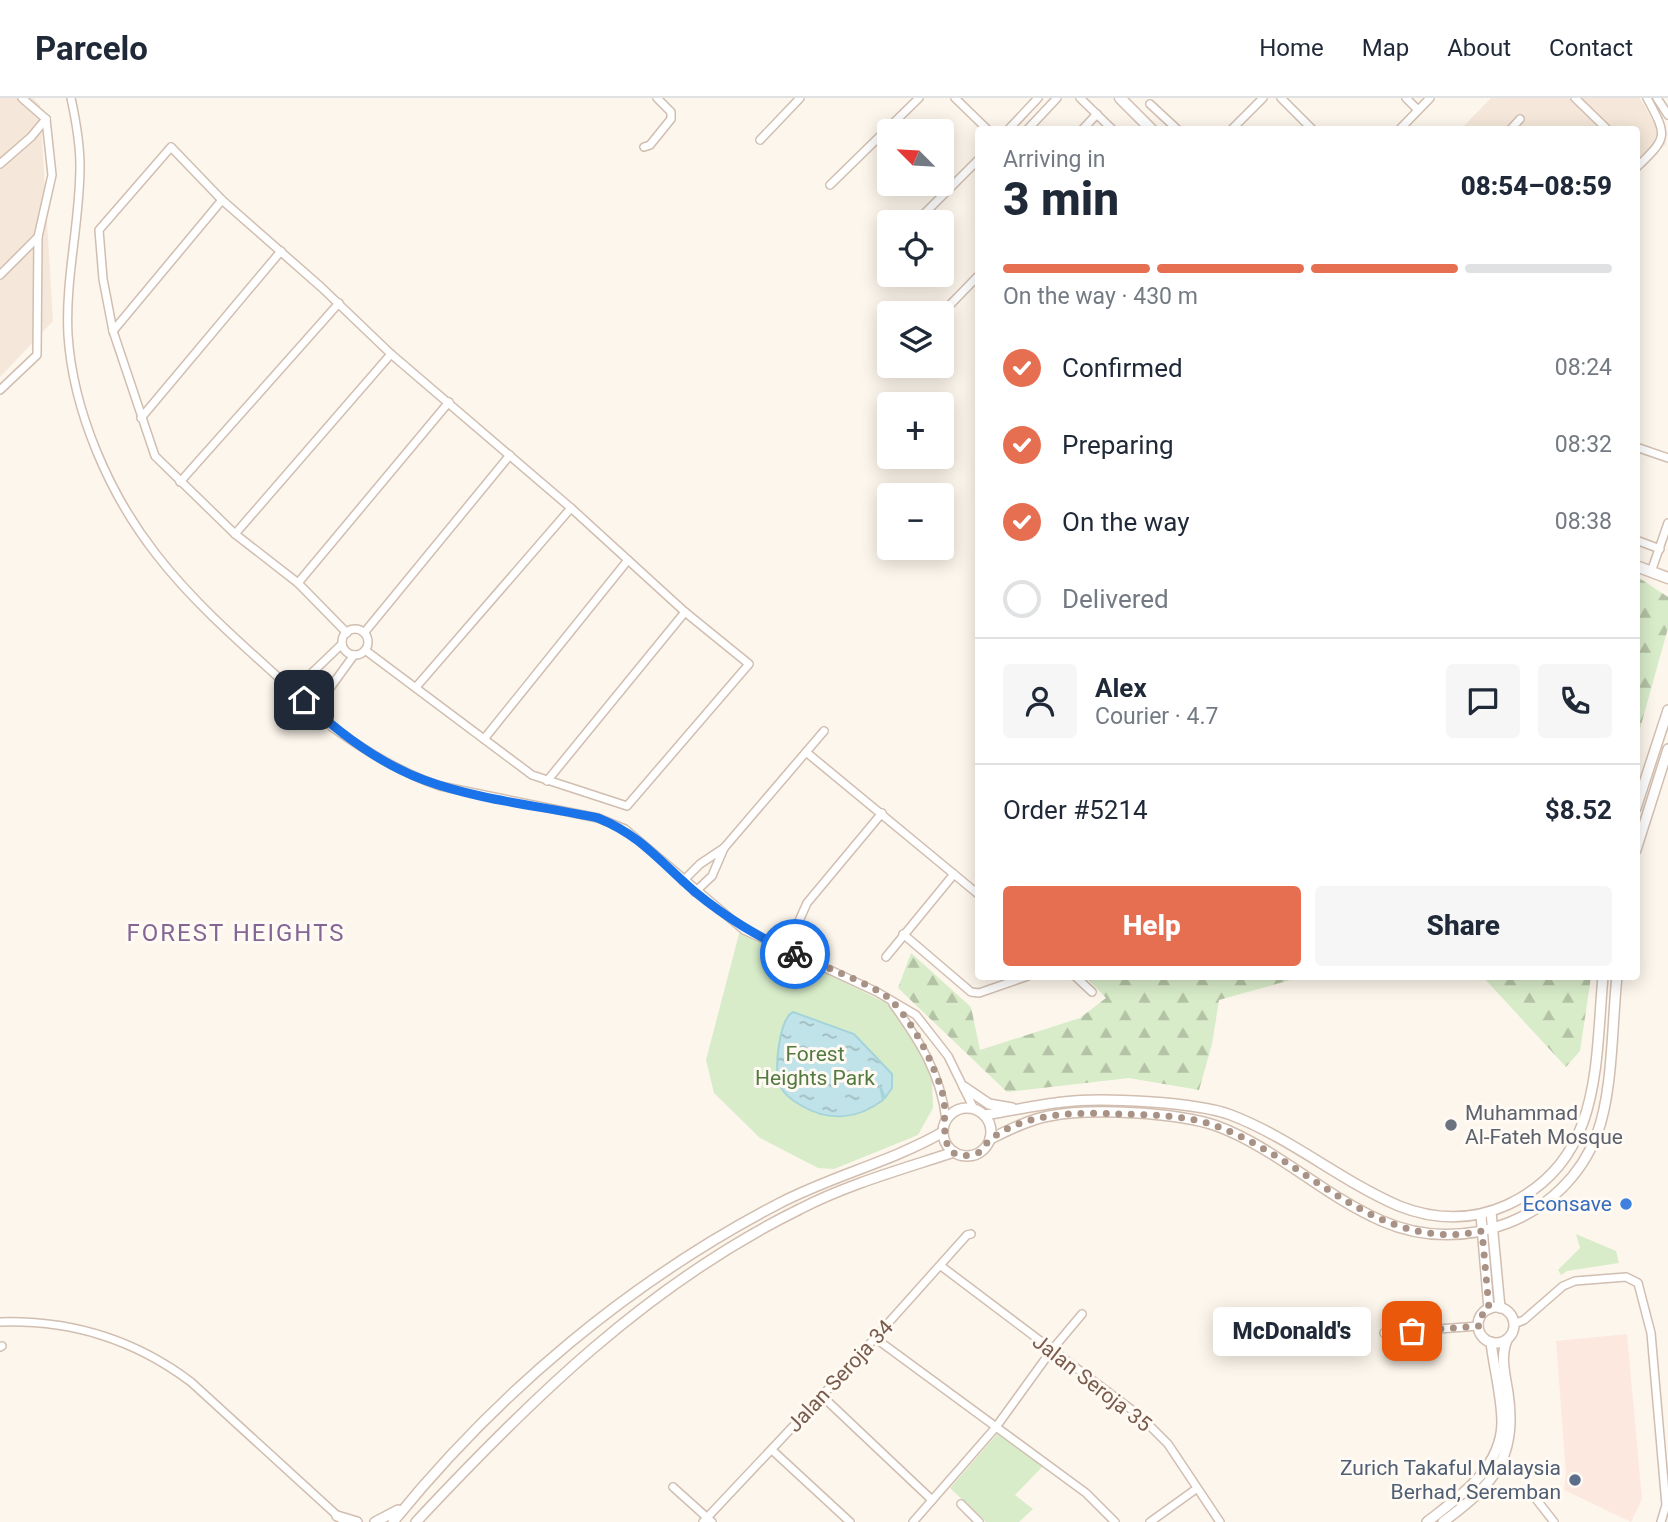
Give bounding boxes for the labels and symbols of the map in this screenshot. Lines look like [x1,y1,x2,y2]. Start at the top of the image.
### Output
north arrow [877,119,954,196]
pin [274,670,334,730]
district label: FOREST HEIGHTS [126,919,346,947]
courier [760,919,830,989]
park label: Forest Heights Park [755,1042,875,1090]
place label: Muhammad Al-Fateh Mosque [1465,1101,1623,1149]
marker: Muhammad Al-Fateh Mosque [1443,1117,1459,1133]
place label: Econsave [1522,1192,1612,1216]
marker: Econsave [1618,1196,1634,1212]
pin [1382,1301,1442,1361]
callout: McDonald's [1212,1306,1370,1356]
street label: Jalan Seroja 34 [782,1315,898,1437]
street label: Jalan Seroja 35 [1028,1329,1156,1437]
place label: Zurich Takaful Malaysia Berhad, Seremban [1340,1456,1561,1504]
marker: Zurich Takaful Malaysia Berhad, Seremban [1567,1472,1583,1488]

